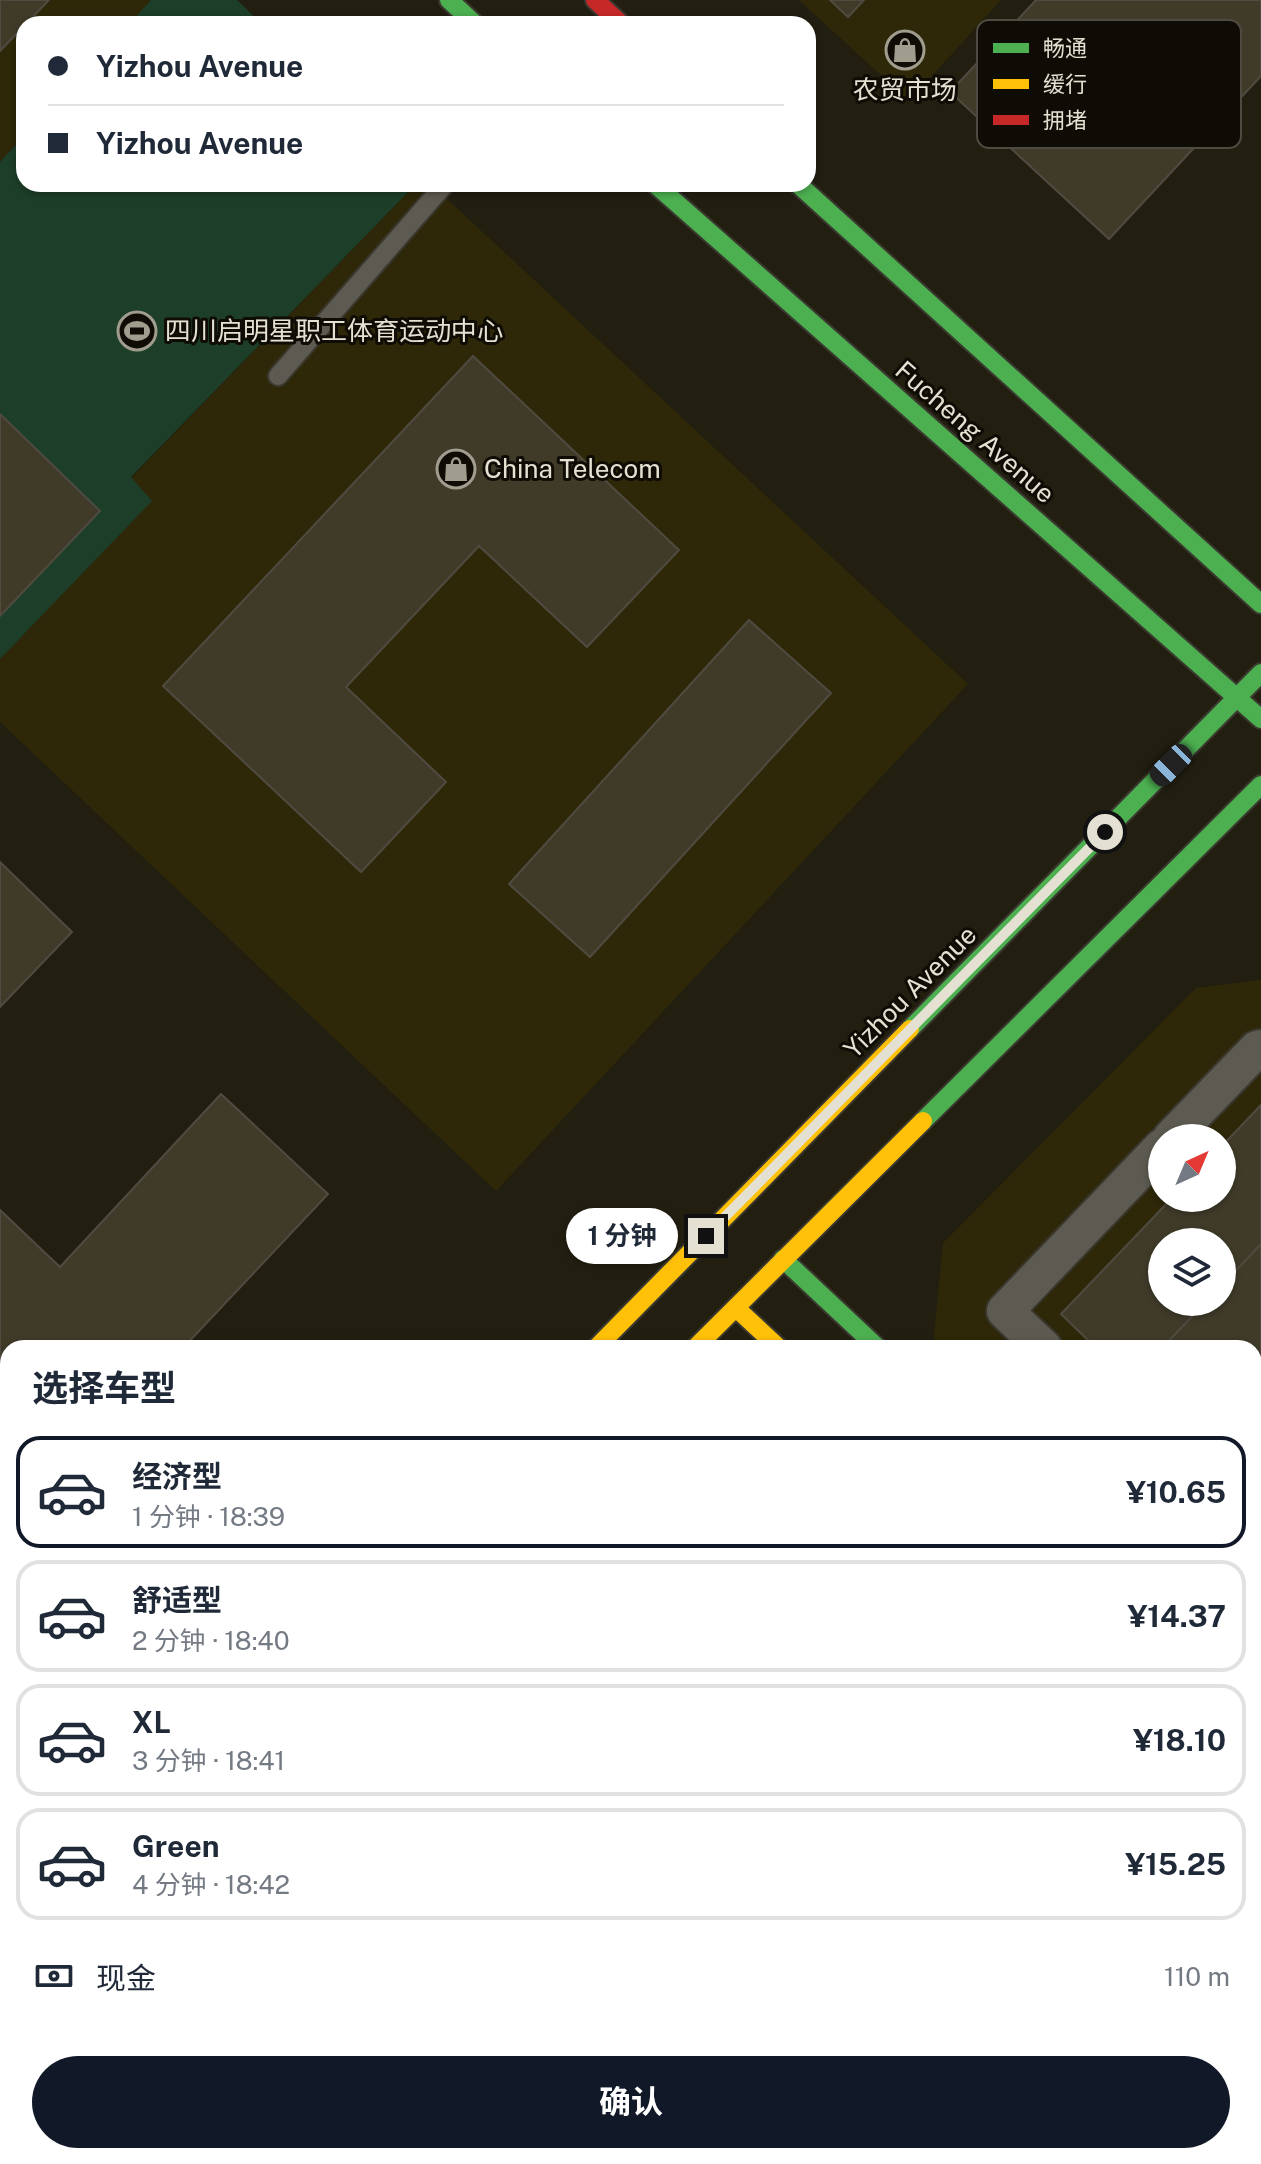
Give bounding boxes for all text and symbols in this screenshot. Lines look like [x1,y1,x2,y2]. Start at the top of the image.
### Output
legend [977,20,1241,148]
shop icon: 农贸市场 [884,29,926,71]
text: 畅通 [1043,35,1087,61]
text: Yizhou Avenue [96,48,303,84]
text: 缓行 [1043,71,1087,97]
place label: 农贸市场 [853,74,957,105]
text: 拥堵 [1043,107,1087,133]
text: Yizhou Avenue [96,125,303,161]
sports icon: 四川启明星职工体育运动中心 [116,310,158,352]
place label: 四川启明星职工体育运动中心 [165,315,503,346]
street label: Fucheng Avenue [889,354,1061,509]
shop icon: China Telecom [435,448,477,490]
place label: China Telecom [484,453,661,484]
car [1146,740,1196,790]
route start [1087,814,1123,850]
street label: Yizhou Avenue [837,919,982,1064]
north arrow [1148,1124,1236,1212]
map controls [1148,1124,1236,1316]
callout: 1 分钟 [566,1208,678,1264]
route end [688,1218,724,1254]
text: 1 分钟 [588,1220,657,1251]
button: layers [1148,1228,1236,1316]
text: 选择车型 [32,1367,176,1409]
icon: car [36,1456,108,1528]
text: 经济型 [132,1458,222,1494]
text: ¥10.65 [1126,1474,1226,1510]
text: 1 分钟 · 18:39 [132,1501,285,1532]
icon: car [36,1580,108,1652]
text: 舒适型 [132,1582,222,1618]
text: ¥14.37 [1127,1598,1226,1634]
text: 2 分钟 · 18:40 [132,1625,290,1656]
icon: car [36,1704,108,1776]
text: XL [132,1704,171,1740]
text: ¥18.10 [1133,1722,1226,1758]
text: 3 分钟 · 18:41 [132,1745,285,1776]
icon: car [36,1828,108,1900]
text: Green [132,1828,219,1864]
text: ¥15.25 [1125,1846,1226,1882]
text: 4 分钟 · 18:42 [132,1869,290,1900]
icon: cash [32,1954,76,1998]
text: 现金 [96,1960,156,1996]
text: 110 m [1164,1961,1230,1992]
button: 确认 [32,2056,1230,2148]

